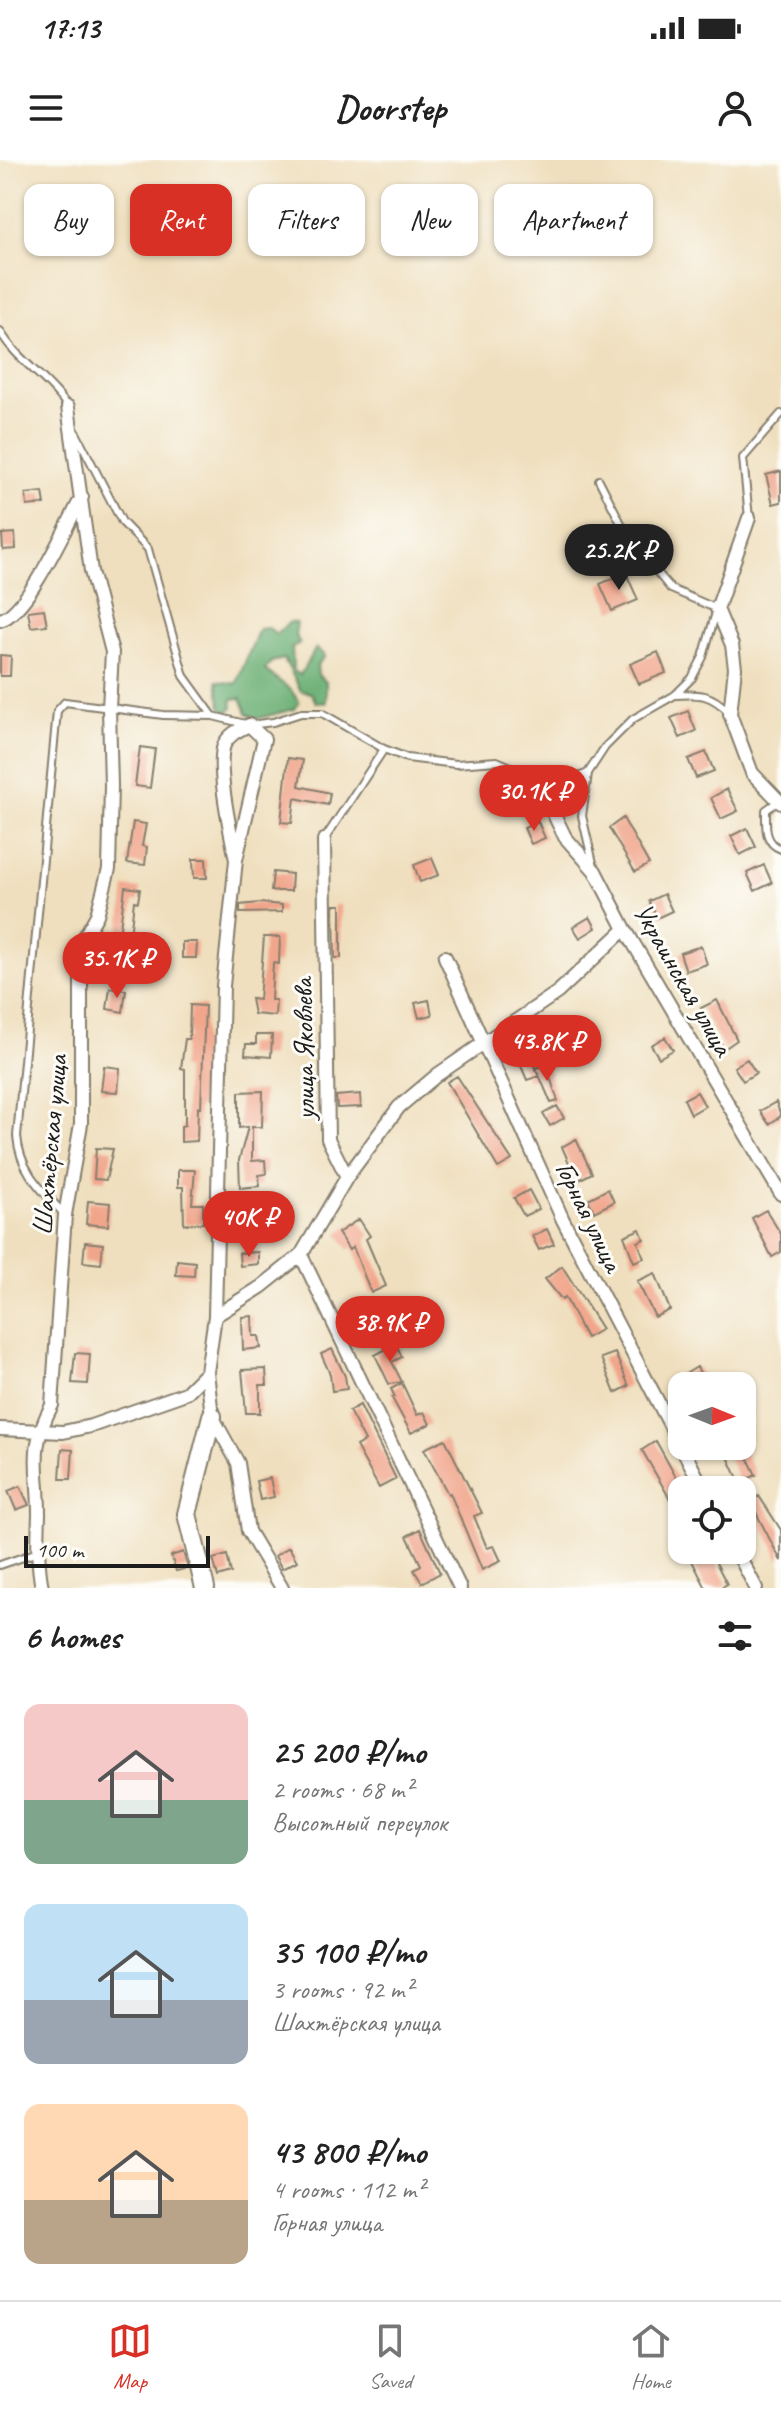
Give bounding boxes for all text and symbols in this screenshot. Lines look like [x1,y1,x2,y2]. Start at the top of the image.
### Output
text: 17:13 [40,9,100,47]
text: Doorstep [335,85,446,131]
icon: menu [24,86,68,130]
icon: person [713,86,757,130]
chip: Buy [24,184,114,256]
chip: Rent [130,184,232,256]
chip: Filters [248,184,365,256]
chip: New [381,184,478,256]
chip: Apartment [494,184,653,256]
pin: 25.2K ₽ [545,524,693,592]
text: 25.2K ₽ [583,533,655,566]
pin: 30.1K ₽ [460,765,608,833]
text: 30.1K ₽ [497,774,571,807]
street label: Украинская улица [626,897,742,1063]
pin: 35.1K ₽ [43,932,191,1000]
text: 35.1K ₽ [81,941,153,974]
street label: улица Яковлева [285,975,322,1122]
pin: 43.8K ₽ [473,1015,621,1083]
text: 43.8K ₽ [510,1024,584,1057]
street label: Шахтёрская улица [24,1052,75,1237]
street label: Горная улица [548,1155,632,1279]
pin: 40K ₽ [193,1191,305,1259]
text: 40K ₽ [221,1200,277,1233]
pin: 38.9K ₽ [316,1296,464,1364]
text: 38.9K ₽ [354,1305,426,1338]
north arrow [668,1372,756,1460]
map controls [668,1372,756,1564]
button: locate [668,1476,756,1564]
scale bar [24,1532,210,1568]
text: 100 m [36,1536,83,1564]
icon: filters [713,1614,757,1658]
text: 6 homes [24,1615,121,1658]
text: 25 200 ₽/mo [272,1730,426,1773]
icon: home [88,1736,184,1832]
text: 2 rooms · 68 m² [272,1773,413,1806]
text: Высотный переулок [272,1806,447,1839]
text: 35 100 ₽/mo [272,1930,426,1973]
icon: home [88,1936,184,2032]
text: 3 rooms · 92 m² [272,1973,413,2006]
text: Шахтёрская улица [272,2006,440,2039]
text: 43 800 ₽/mo [272,2130,426,2173]
icon: home [88,2136,184,2232]
text: 4 rooms · 112 m² [272,2173,424,2206]
text: Горная улица [272,2206,382,2239]
tab: Map [108,2319,152,2395]
tab: Saved [368,2319,412,2395]
tab: Home [629,2319,673,2395]

